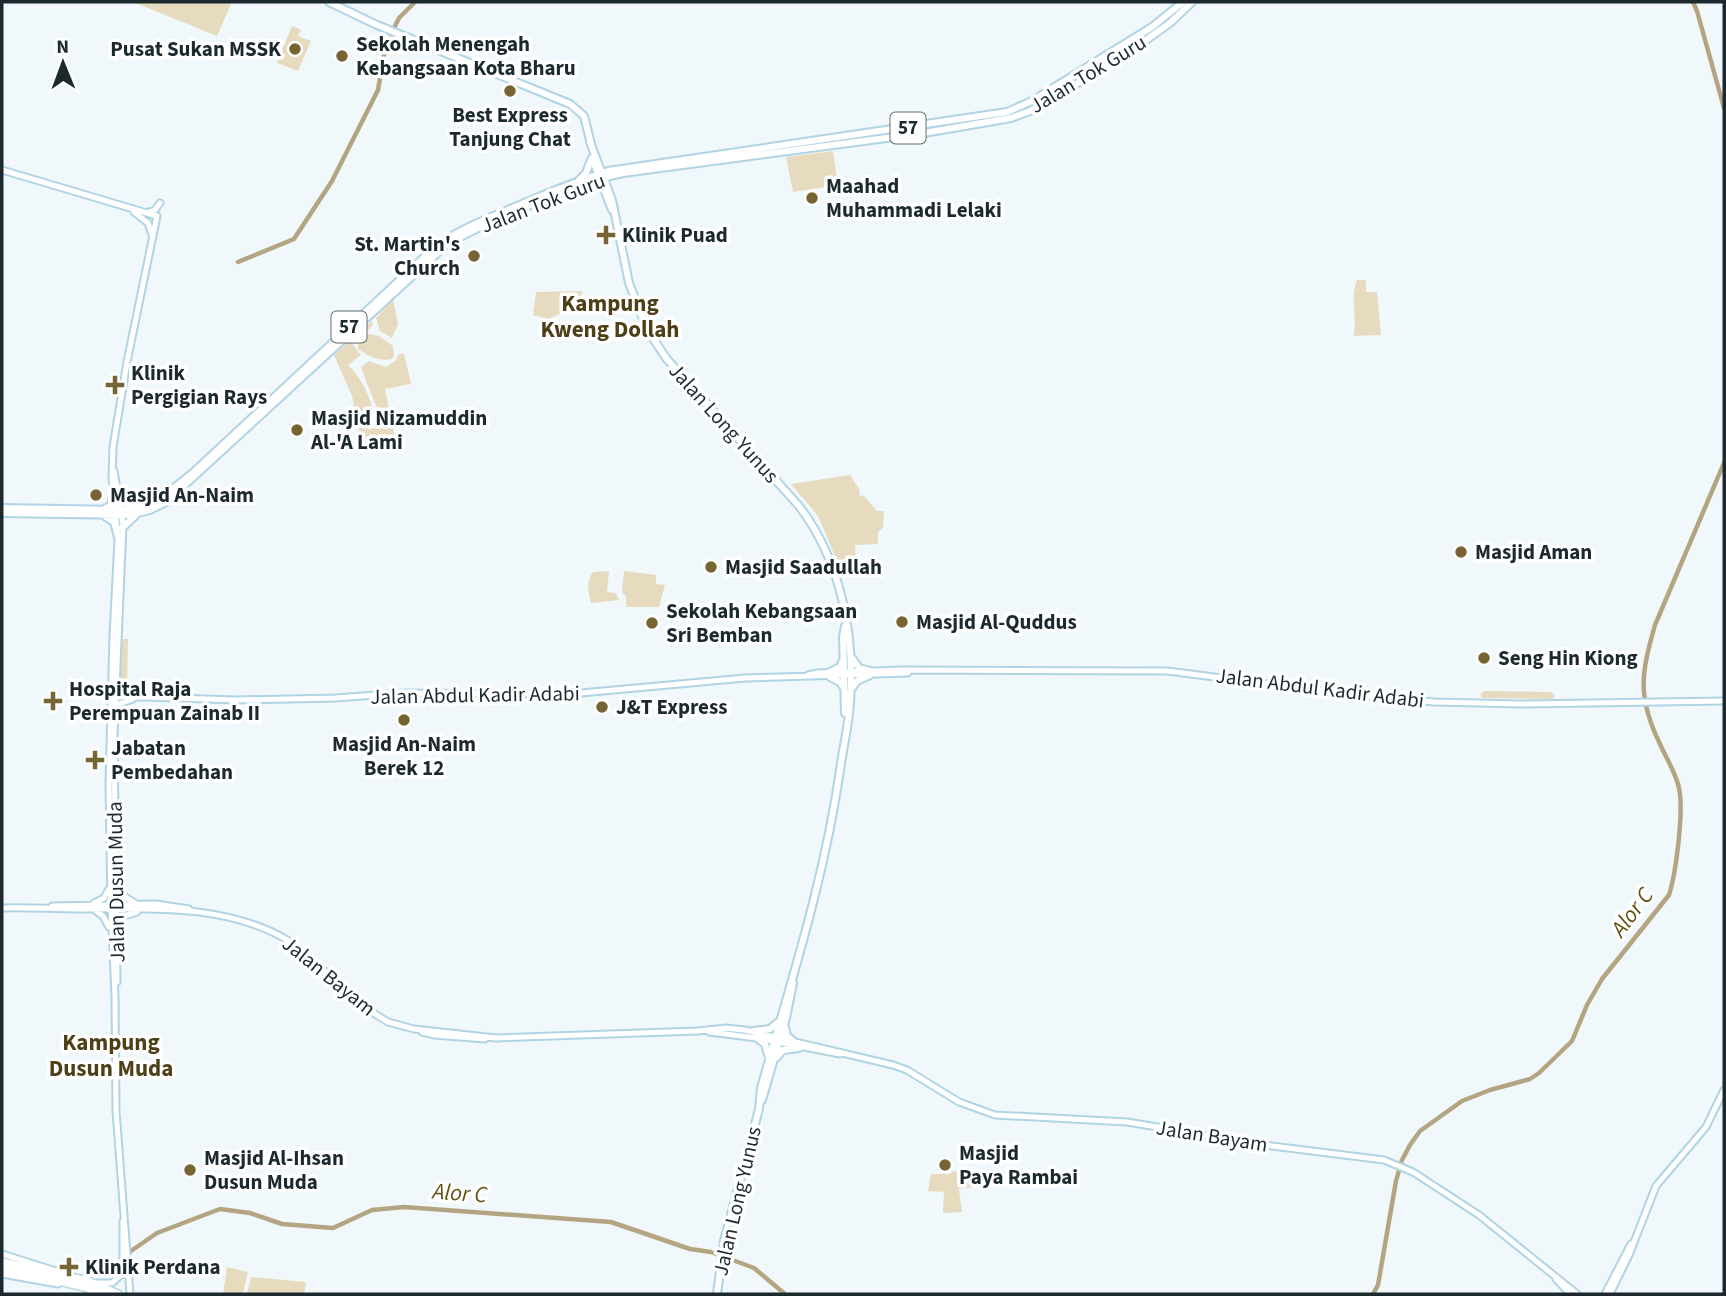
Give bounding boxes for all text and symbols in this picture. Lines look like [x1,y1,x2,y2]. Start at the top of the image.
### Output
street label: Jalan Tok Guru [1024,27,1152,121]
north arrow [28,28,98,98]
place label: Sekolah Menengah Kebangsaan Kota Bharu [356,29,576,83]
text: N [56,34,69,61]
place label: Pusat Sukan MSSK [110,34,282,64]
marker: Pusat Sukan MSSK [287,41,303,57]
marker: Sekolah Menengah Kebangsaan Kota Bharu [334,48,350,64]
marker: Best Express Tanjung Chat [502,83,518,99]
place label: Best Express Tanjung Chat [449,100,571,154]
road number: 57 [890,112,926,144]
street label: Jalan Tok Guru [476,165,610,241]
place label: Maahad Muhammadi Lelaki [826,171,1002,225]
marker: Maahad Muhammadi Lelaki [804,190,820,206]
place label: Klinik Puad [622,220,728,250]
marker: Klinik Puad [596,225,616,245]
place label: St. Martin's Church [354,229,460,283]
marker: St. Martin's Church [466,248,482,264]
district label: Kampung Kweng Dollah [541,287,679,346]
road number: 57 [332,312,366,342]
street label: Jalan Long Yunus [662,356,786,490]
place label: Klinik Pergigian Rays [131,358,267,412]
marker: Klinik Pergigian Rays [105,375,125,395]
place label: Masjid Nizamuddin Al-'A Lami [310,403,487,457]
marker: Masjid Nizamuddin Al-'A Lami [289,422,305,438]
place label: Masjid An-Naim [110,480,254,510]
marker: Masjid An-Naim [88,487,104,503]
place label: Masjid Aman [1475,537,1592,567]
marker: Masjid Aman [1453,544,1469,560]
place label: Masjid Saadullah [725,552,882,582]
marker: Masjid Saadullah [703,559,719,575]
place label: Sekolah Kebangsaan Sri Bemban [666,596,857,650]
place label: Masjid Al-Quddus [916,607,1077,637]
marker: Masjid Al-Quddus [894,614,910,630]
marker: Sekolah Kebangsaan Sri Bemban [644,615,660,631]
place label: Seng Hin Kiong [1498,643,1638,673]
marker: Seng Hin Kiong [1476,650,1492,666]
street label: Jalan Abdul Kadir Adabi [1214,660,1426,716]
place label: Hospital Raja Perempuan Zainab II [69,674,260,728]
street label: Jalan Abdul Kadir Adabi [370,678,580,712]
marker: Hospital Raja Perempuan Zainab II [43,691,63,711]
place label: J&T Express [616,692,728,722]
marker: J&T Express [594,699,610,715]
marker: Masjid An-Naim Berek 12 [396,712,412,728]
place label: Masjid An-Naim Berek 12 [332,729,476,783]
place label: Jabatan Pembedahan [111,733,233,787]
marker: Jabatan Pembedahan [85,750,105,770]
street label: Jalan Dusun Muda [100,801,132,963]
water label: Alor C [1601,880,1662,945]
street label: Jalan Bayam [276,929,382,1023]
district label: Kampung Dusun Muda [49,1026,173,1085]
street label: Jalan Bayam [1154,1112,1270,1160]
street label: Jalan Long Yunus [705,1123,769,1279]
place label: Masjid Paya Rambai [959,1138,1078,1192]
place label: Masjid Al-Ihsan Dusun Muda [204,1143,344,1197]
marker: Masjid Paya Rambai [937,1157,953,1173]
marker: Masjid Al-Ihsan Dusun Muda [182,1162,198,1178]
water label: Alor C [430,1175,489,1211]
place label: Klinik Perdana [85,1252,221,1282]
marker: Klinik Perdana [59,1257,79,1277]

